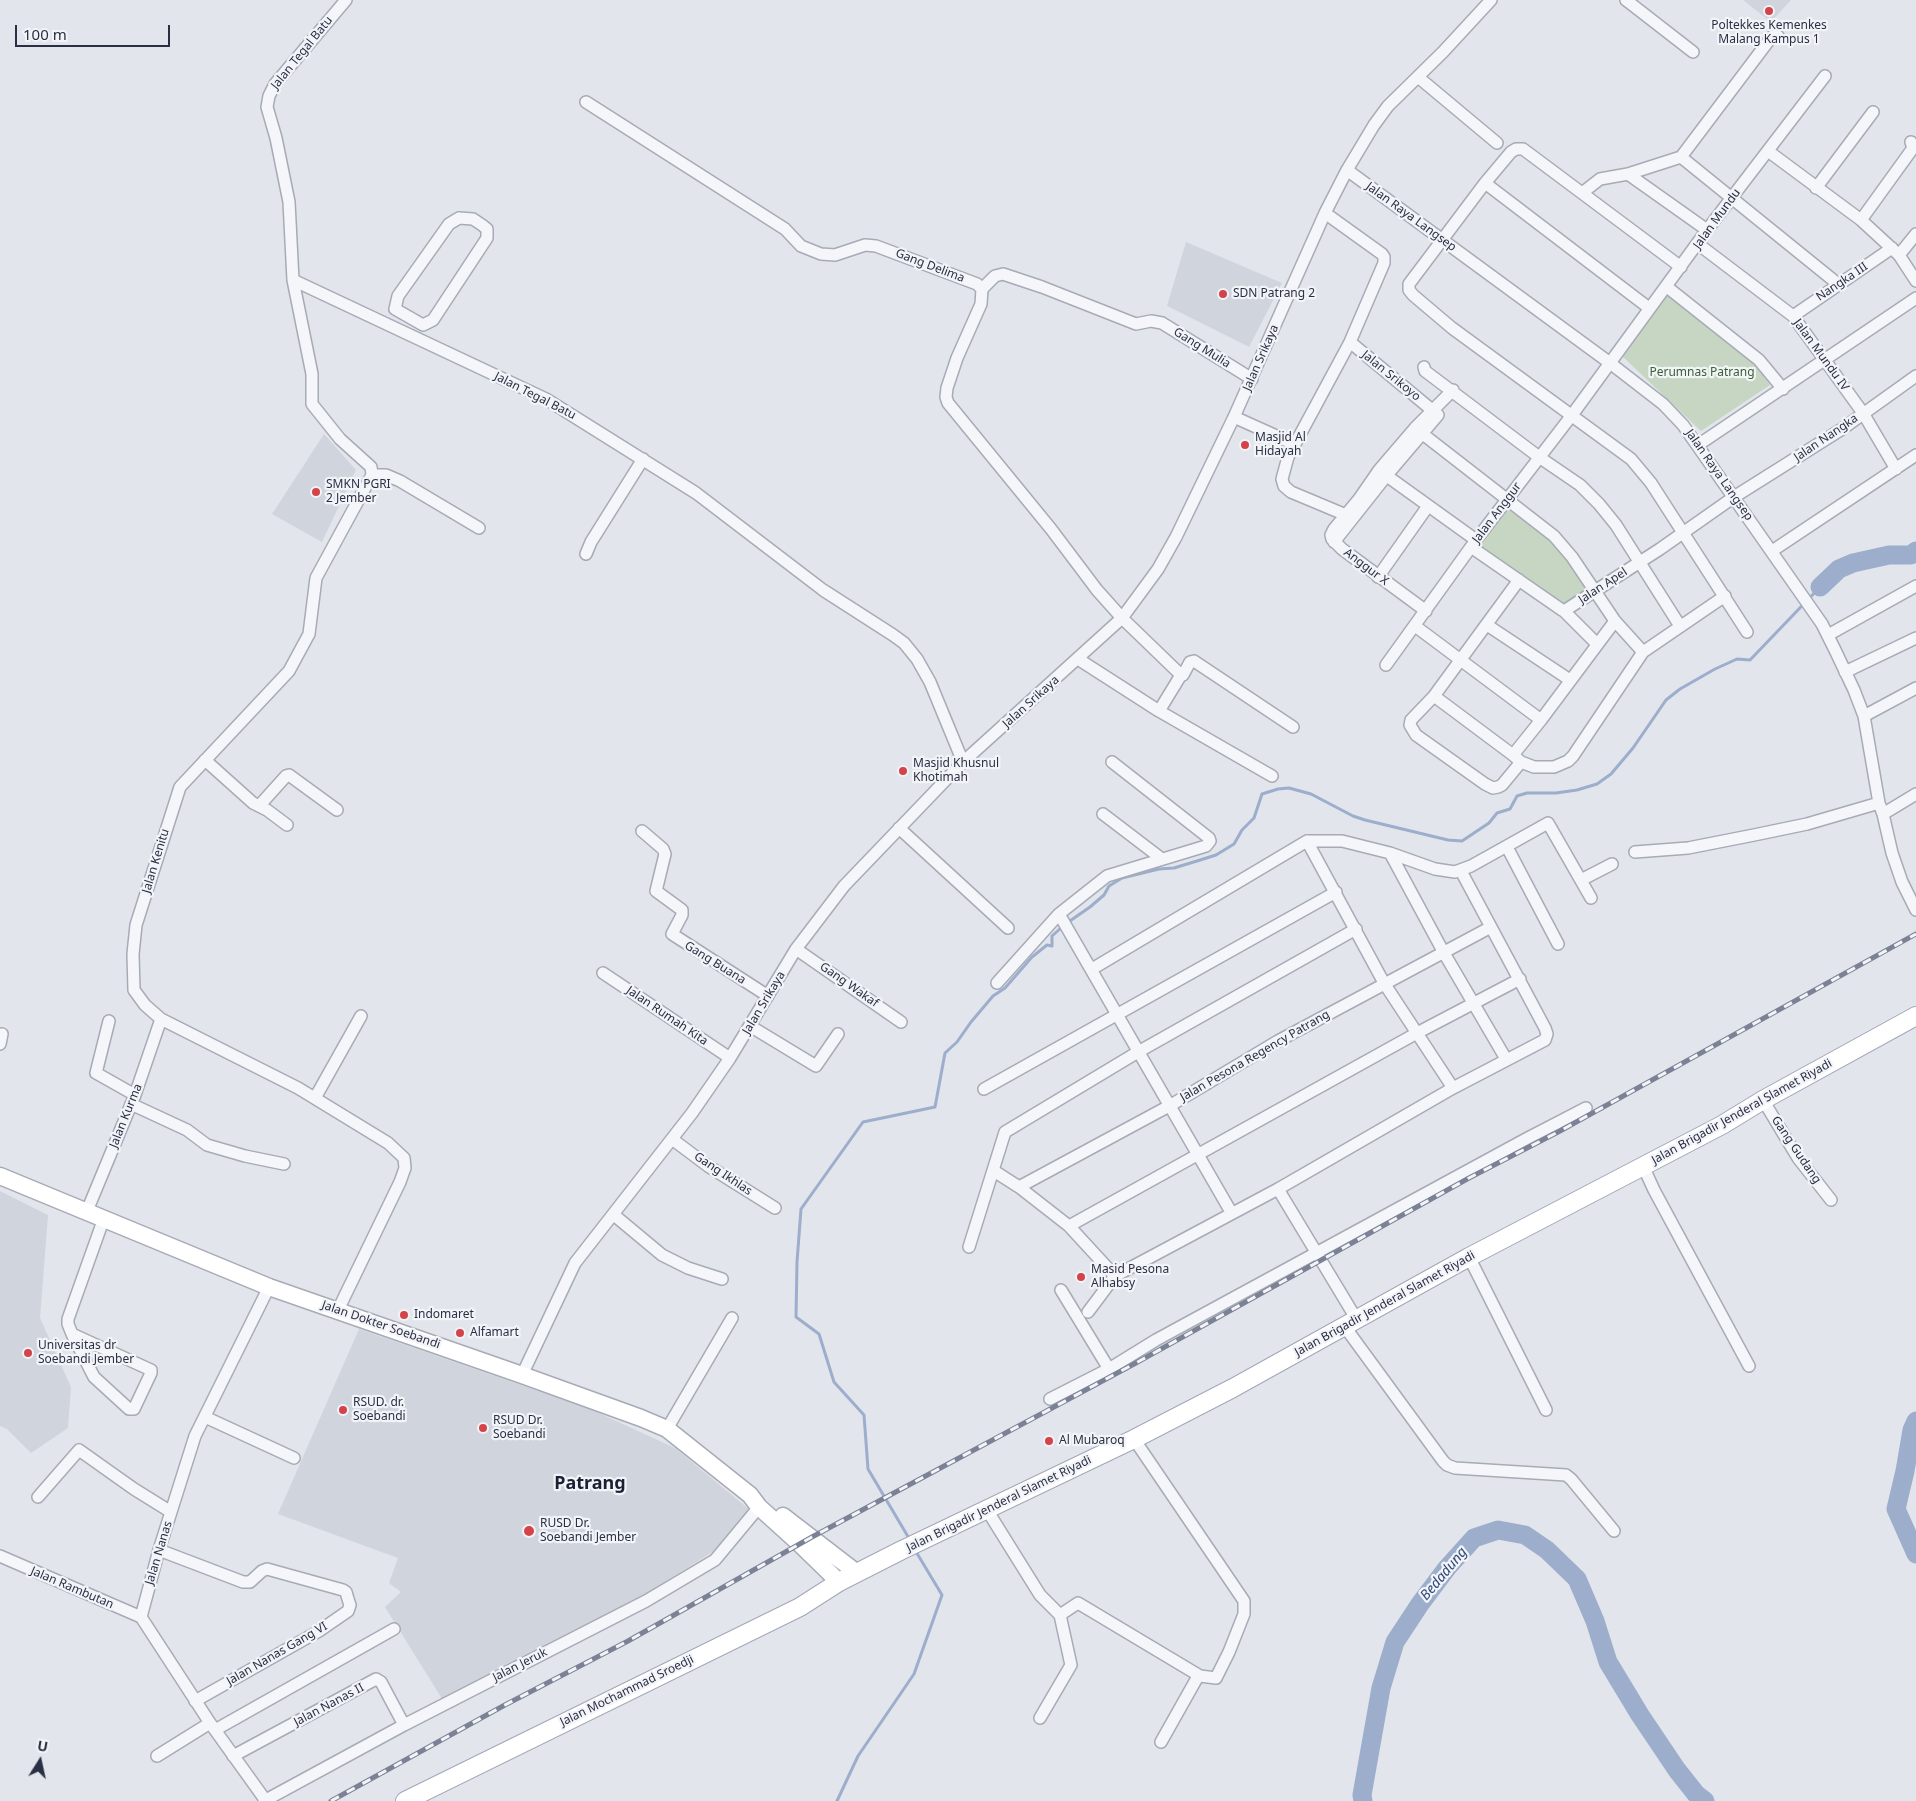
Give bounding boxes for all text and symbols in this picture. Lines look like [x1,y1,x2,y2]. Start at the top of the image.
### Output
marker: Poltekkes Kemenkes Malang Kampus 1 [1763,5,1775,17]
street label: Jalan Tegal Batu [268,14,336,92]
scale bar [18,15,172,47]
place label: Poltekkes Kemenkes Malang Kampus 1 [1711,19,1827,47]
text: 100 m [23,24,67,44]
street label: Jalan Raya Langsep [1363,179,1459,255]
street label: Jalan Mundu [1690,186,1744,252]
street label: Gang Delima [893,246,967,286]
street label: Nangka III [1813,260,1871,304]
place label: SDN Patrang 2 [1233,287,1315,301]
marker: SDN Patrang 2 [1217,288,1229,300]
street label: Jalan Mundu IV [1790,316,1852,394]
street label: Jalan Srikaya [1240,323,1282,393]
street label: Gang Mulia [1171,325,1233,371]
street label: Jalan Srikoyo [1359,348,1423,404]
park label: Perumnas Patrang [1649,366,1755,380]
street label: Jalan Tegal Batu [492,369,578,423]
street label: Jalan Nangka [1791,411,1861,465]
street label: Jalan Raya Langsep [1682,427,1756,523]
place label: Masjid Al Hidayah [1255,431,1306,459]
marker: Masjid Al Hidayah [1239,439,1251,451]
place label: SMKN PGRI 2 Jember [326,478,391,506]
street label: Jalan Anggur [1469,480,1525,546]
marker: SMKN PGRI 2 Jember [310,486,322,498]
street label: Anggur X [1341,545,1391,589]
street label: Jalan Apel [1576,565,1630,607]
street label: Jalan Srikaya [1000,673,1062,731]
place label: Masjid Khusnul Khotimah [913,757,999,785]
marker: Masjid Khusnul Khotimah [897,765,909,777]
street label: Jalan Kenitu [139,827,173,895]
street label: Gang Buana [682,938,748,988]
street label: Gang Wakaf [817,960,881,1010]
street label: Jalan Srikaya [740,969,788,1037]
street label: Jalan Rumah Kita [623,983,711,1049]
street label: Jalan Pesona Regency Patrang [1178,1007,1332,1105]
street label: Jalan Brigadir Jenderal Slamet Riyadi [1649,1056,1835,1168]
street label: Jalan Kurma [107,1082,145,1150]
street label: Gang Gudang [1768,1113,1824,1187]
street label: Gang Ikhlas [691,1149,755,1199]
street label: Jalan Brigadir Jenderal Slamet Riyadi [1292,1248,1478,1360]
place label: Masid Pesona Alhabsy [1091,1263,1169,1291]
marker: Masid Pesona Alhabsy [1075,1271,1087,1283]
street label: Jalan Dokter Soebandi [320,1298,442,1352]
place label: Indomaret [414,1308,474,1322]
marker: Indomaret [398,1309,410,1321]
place label: Alfamart [470,1326,519,1340]
marker: Alfamart [454,1327,466,1339]
place label: Universitas dr Soebandi Jember [38,1339,134,1367]
marker: Universitas dr Soebandi Jember [22,1347,34,1359]
place label: RSUD. dr. Soebandi [353,1396,406,1424]
marker: RSUD. dr. Soebandi [337,1404,349,1416]
place label: RSUD Dr. Soebandi [493,1414,546,1442]
marker: RSUD Dr. Soebandi [477,1422,489,1434]
place label: Al Mubaroq [1059,1434,1125,1448]
marker: Al Mubaroq [1043,1435,1055,1447]
street label: Jalan Brigadir Jenderal Slamet Riyadi [904,1453,1094,1555]
district label: Patrang [554,1473,626,1495]
place label: RUSD Dr. Soebandi Jember [540,1517,636,1545]
street label: Jalan Nanas [142,1519,176,1587]
marker: RUSD Dr. Soebandi Jember [522,1524,536,1538]
water label: Bedadung [1417,1544,1471,1604]
street label: Jalan Rambutan [28,1564,116,1612]
street label: Jalan Nanas Gang VI [224,1619,330,1689]
street label: Jalan Jeruk [490,1645,550,1685]
street label: Jalan Mochammad Sroedji [558,1652,696,1730]
street label: Jalan Nanas II [291,1680,367,1730]
text: U [36,1735,50,1756]
north arrow [15,1736,65,1786]

